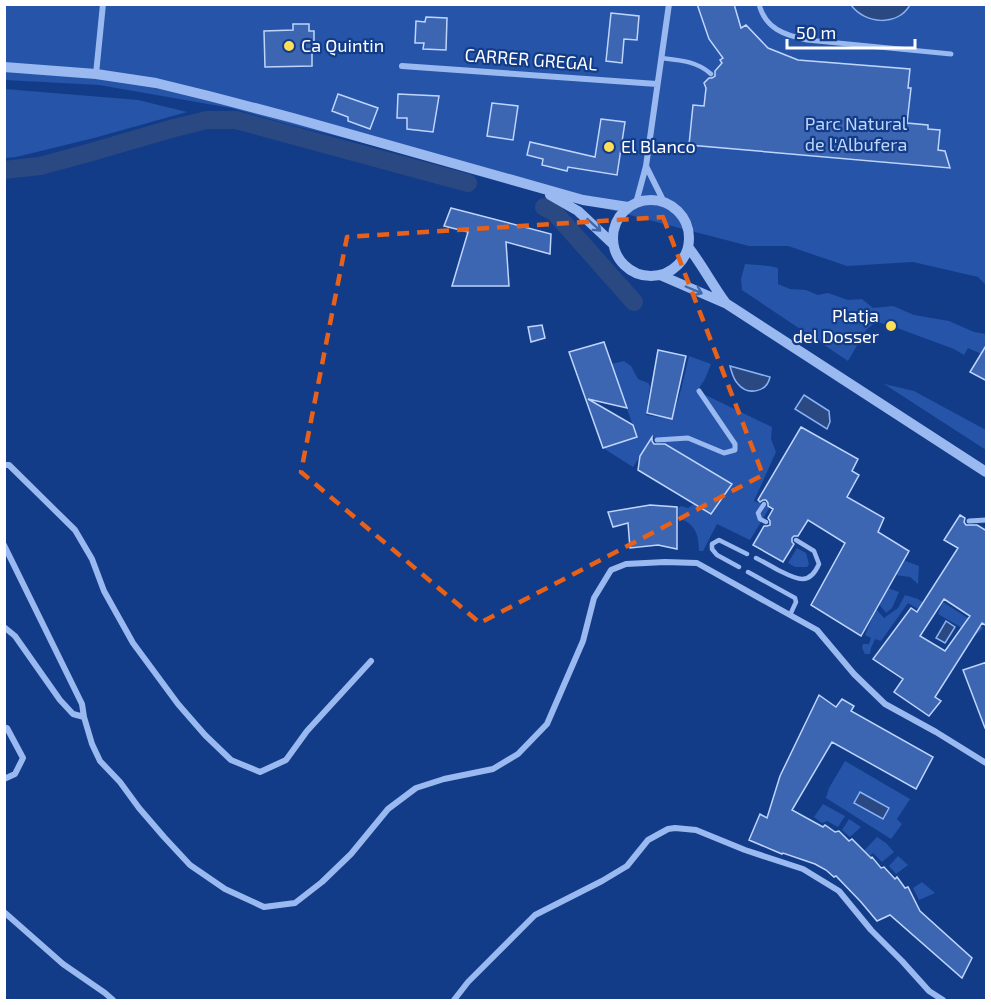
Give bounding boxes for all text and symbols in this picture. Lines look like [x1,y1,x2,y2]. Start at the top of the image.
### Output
scale bar [787,12,914,50]
text: 50 m [796,21,836,43]
place label: Ca Quintin [301,34,384,56]
marker: Ca Quintin [282,39,296,53]
street label: CARRER GREGAL [464,43,598,75]
park label: Parc Natural de l'Albufera [805,112,908,155]
place label: El Blanco [621,135,696,157]
marker: El Blanco [602,140,616,154]
one-way arrow [586,218,601,232]
one-way arrow [684,285,702,296]
place label: Platja del Dosser [793,304,879,347]
marker: Platja del Dosser [884,319,898,333]

